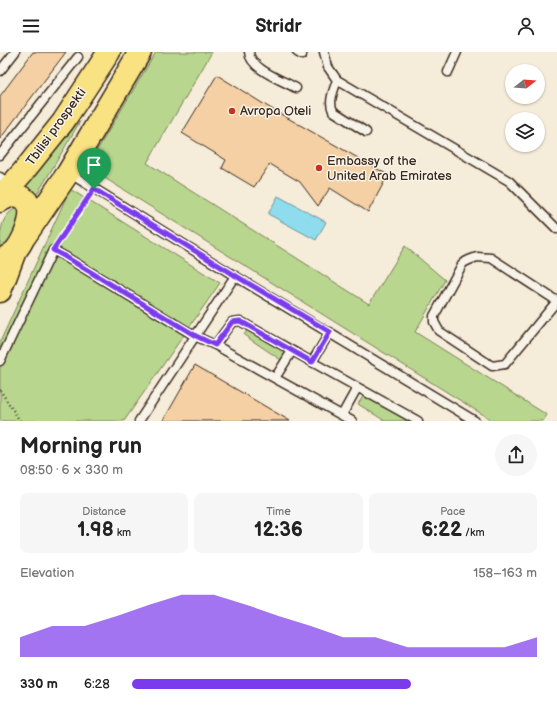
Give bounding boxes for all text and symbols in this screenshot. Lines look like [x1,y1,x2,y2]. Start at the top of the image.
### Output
icon: menu [20,15,42,37]
icon: person [515,15,537,37]
text: Stridr [255,16,302,37]
north arrow [505,64,545,104]
map controls [505,64,545,152]
street label: Tbilisi prospekti [23,85,89,169]
place label: Avropa Oteli [240,103,311,119]
marker: Avropa Oteli [227,106,237,116]
button: layers [505,112,545,152]
pin [77,148,111,189]
place label: Embassy of the United Arab Emirates [327,153,452,184]
icon: arrive [83,154,105,176]
marker: Embassy of the United Arab Emirates [314,163,324,173]
text: Morning run [20,433,142,460]
button: share [495,434,537,476]
text: 08:50 · 6 × 330 m [20,462,123,478]
text: Distance [82,505,126,518]
text: Time [266,505,291,518]
text: Pace [440,505,465,518]
text: 1.98 [77,518,114,542]
text: 12:36 [254,518,303,542]
text: 6:22 [421,518,462,542]
text: km [114,526,131,539]
text: /km [462,526,484,539]
text: Elevation [20,565,74,581]
text: 158–163 m [473,565,537,581]
text: 330 m [20,676,58,692]
text: 6:28 [84,676,110,692]

